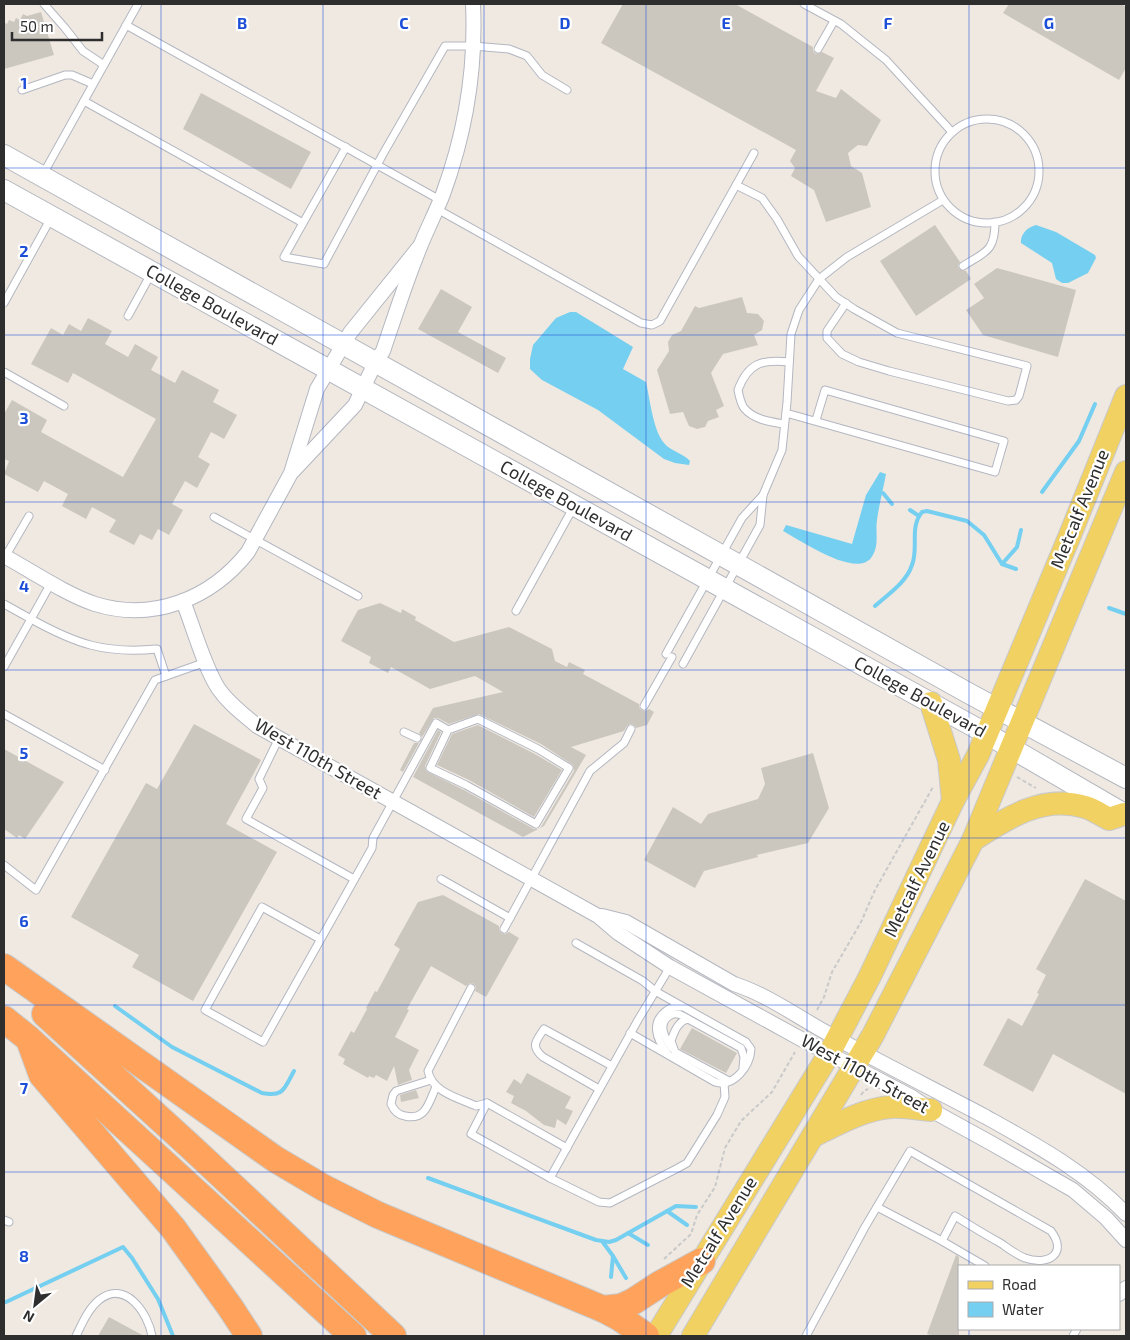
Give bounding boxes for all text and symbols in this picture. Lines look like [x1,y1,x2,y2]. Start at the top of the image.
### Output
scale bar [12,10,102,42]
text: B [237,13,247,32]
text: C [399,13,409,32]
text: D [560,13,571,32]
text: E [721,13,731,32]
text: F [884,13,893,32]
text: G [1044,13,1054,32]
text: 50 m [20,17,54,35]
text: 1 [21,73,27,92]
text: 2 [19,241,29,260]
street label: College Boulevard [143,259,282,350]
text: 3 [19,408,29,427]
street label: Metcalf Avenue [1045,446,1113,571]
street label: College Boulevard [497,455,636,546]
text: 4 [19,576,29,595]
street label: College Boulevard [851,651,990,742]
street label: West 110th Street [251,713,386,803]
text: 5 [20,743,29,762]
street label: Metcalf Avenue [878,817,954,940]
text: 6 [19,911,29,930]
street label: West 110th Street [798,1029,933,1117]
text: 7 [20,1078,29,1097]
street label: Metcalf Avenue [675,1172,761,1291]
text: 8 [19,1246,29,1265]
legend [958,1265,1120,1330]
text: Road [1002,1275,1037,1293]
north arrow [10,1280,60,1330]
text: Water [1002,1300,1044,1318]
text: N [20,1307,37,1327]

